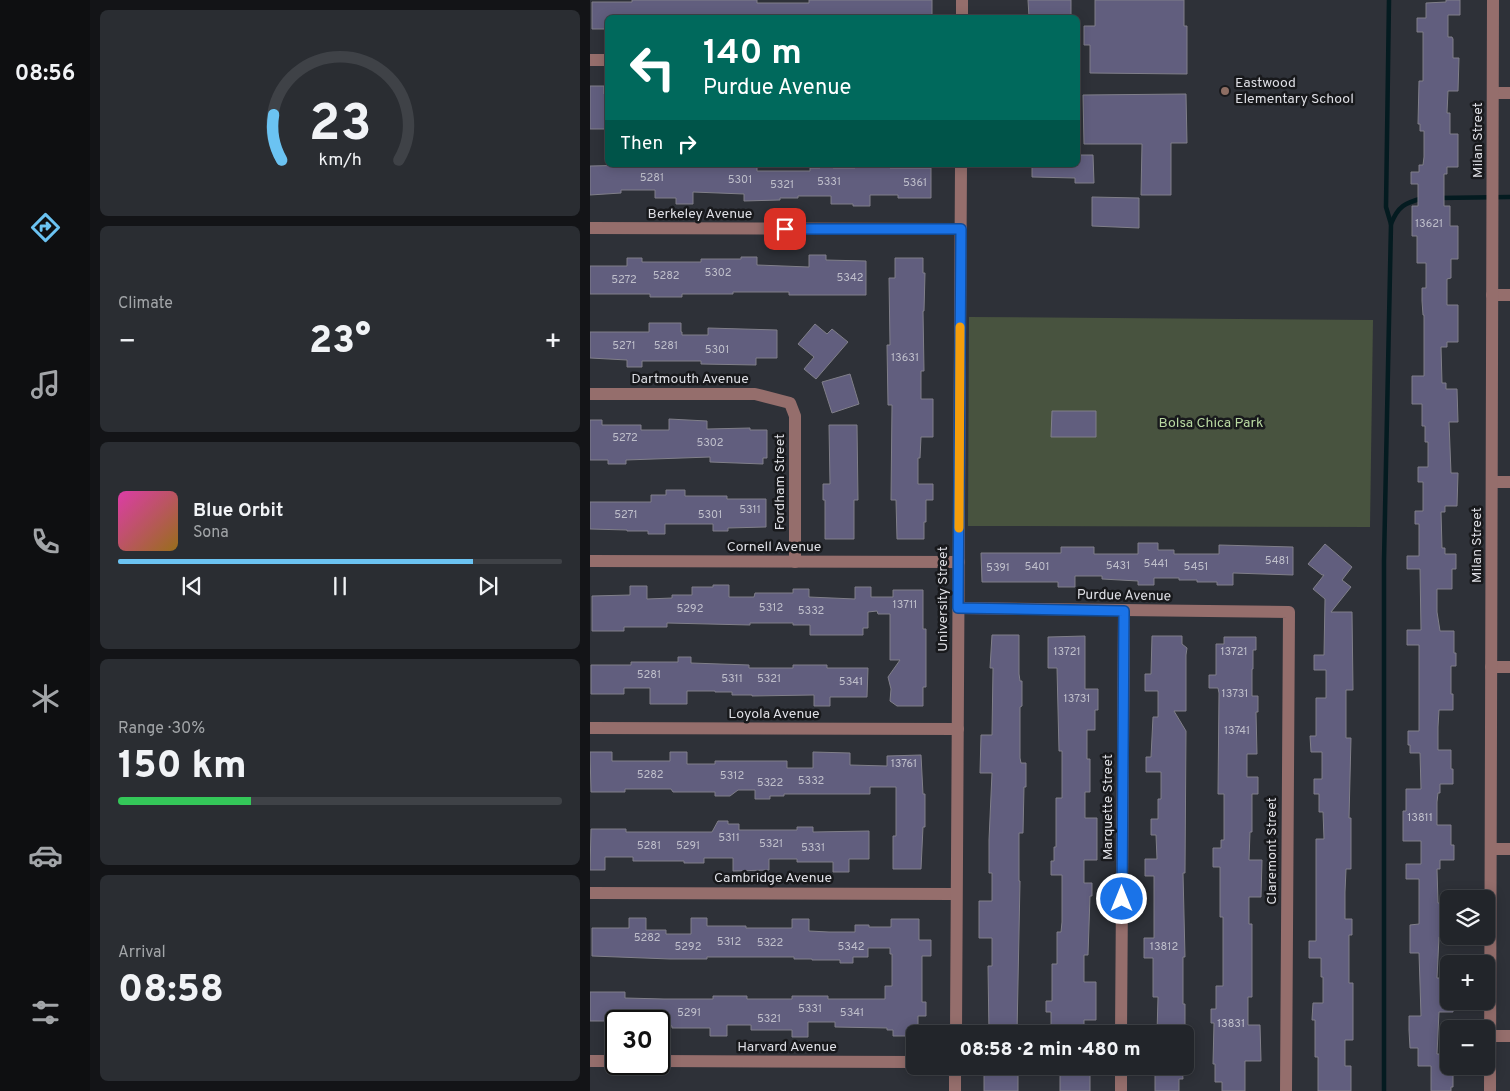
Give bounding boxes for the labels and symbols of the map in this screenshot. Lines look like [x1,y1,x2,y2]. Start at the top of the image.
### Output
place label: Eastwood Elementary School [1235,75,1354,108]
marker: Eastwood Elementary School [1219,85,1231,97]
street label: Milan Street [1470,102,1487,178]
house number: 5281 [640,171,664,185]
house number: 5301 [728,173,752,187]
house number: 5331 [817,175,841,189]
house number: 5361 [903,176,927,190]
house number: 5321 [770,178,794,192]
street label: Berkeley Avenue [648,206,752,223]
pin [764,208,806,250]
house number: 13621 [1415,217,1443,231]
house number: 5302 [704,266,732,280]
house number: 5282 [653,269,679,283]
house number: 5342 [836,271,864,285]
house number: 5272 [611,273,637,287]
house number: 5271 [612,339,636,353]
house number: 5281 [654,339,678,353]
house number: 5301 [705,343,729,357]
house number: 13631 [891,351,919,365]
street label: Dartmouth Avenue [631,371,749,388]
park label: Bolsa Chica Park [1159,415,1263,432]
house number: 5272 [612,431,638,445]
street label: Fordham Street [772,434,789,530]
house number: 5302 [696,436,724,450]
house number: 5311 [739,503,761,517]
street label: Milan Street [1469,507,1486,583]
house number: 5271 [614,508,638,522]
house number: 5301 [698,508,722,522]
street label: Cornell Avenue [727,539,821,556]
street label: University Street [935,546,952,652]
house number: 5481 [1265,554,1289,568]
house number: 5441 [1144,557,1168,571]
house number: 5431 [1106,559,1130,573]
house number: 5401 [1024,560,1050,574]
house number: 5451 [1184,560,1208,574]
house number: 5391 [986,561,1010,575]
street label: Purdue Avenue [1077,587,1171,605]
house number: 13711 [893,598,917,612]
house number: 5312 [759,601,783,615]
house number: 5292 [677,602,703,616]
house number: 5332 [798,604,824,618]
house number: 13721 [1053,645,1081,659]
house number: 13721 [1220,645,1248,659]
house number: 5281 [637,668,661,682]
house number: 5311 [721,672,743,686]
house number: 5321 [757,672,781,686]
house number: 5341 [839,675,863,689]
house number: 13731 [1222,687,1248,701]
house number: 13731 [1064,692,1090,706]
street label: Loyola Avenue [728,706,820,723]
house number: 13741 [1224,724,1250,738]
street label: Marquette Street [1100,754,1117,860]
house number: 13761 [891,757,917,771]
house number: 5282 [637,768,663,782]
house number: 5312 [720,769,744,783]
house number: 5332 [798,774,824,788]
house number: 5322 [757,776,783,790]
street label: Claremont Street [1264,797,1281,905]
house number: 13811 [1407,811,1433,825]
house number: 5311 [718,831,740,845]
house number: 5321 [759,837,783,851]
house number: 5281 [637,839,661,853]
house number: 5291 [676,839,700,853]
house number: 5331 [801,841,825,855]
street label: Cambridge Avenue [714,870,832,887]
position arrow [1095,872,1147,924]
house number: 5282 [634,931,660,945]
house number: 5312 [717,935,741,949]
house number: 5322 [757,936,783,950]
house number: 5292 [675,940,701,954]
house number: 5342 [837,940,865,954]
house number: 13812 [1150,940,1178,954]
house number: 5331 [798,1002,822,1016]
house number: 5291 [677,1006,701,1020]
house number: 5341 [840,1006,864,1020]
speed limit sign: 30 [605,1010,670,1075]
house number: 5321 [757,1012,781,1026]
house number: 13831 [1217,1017,1245,1031]
street label: Harvard Avenue [737,1039,837,1056]

